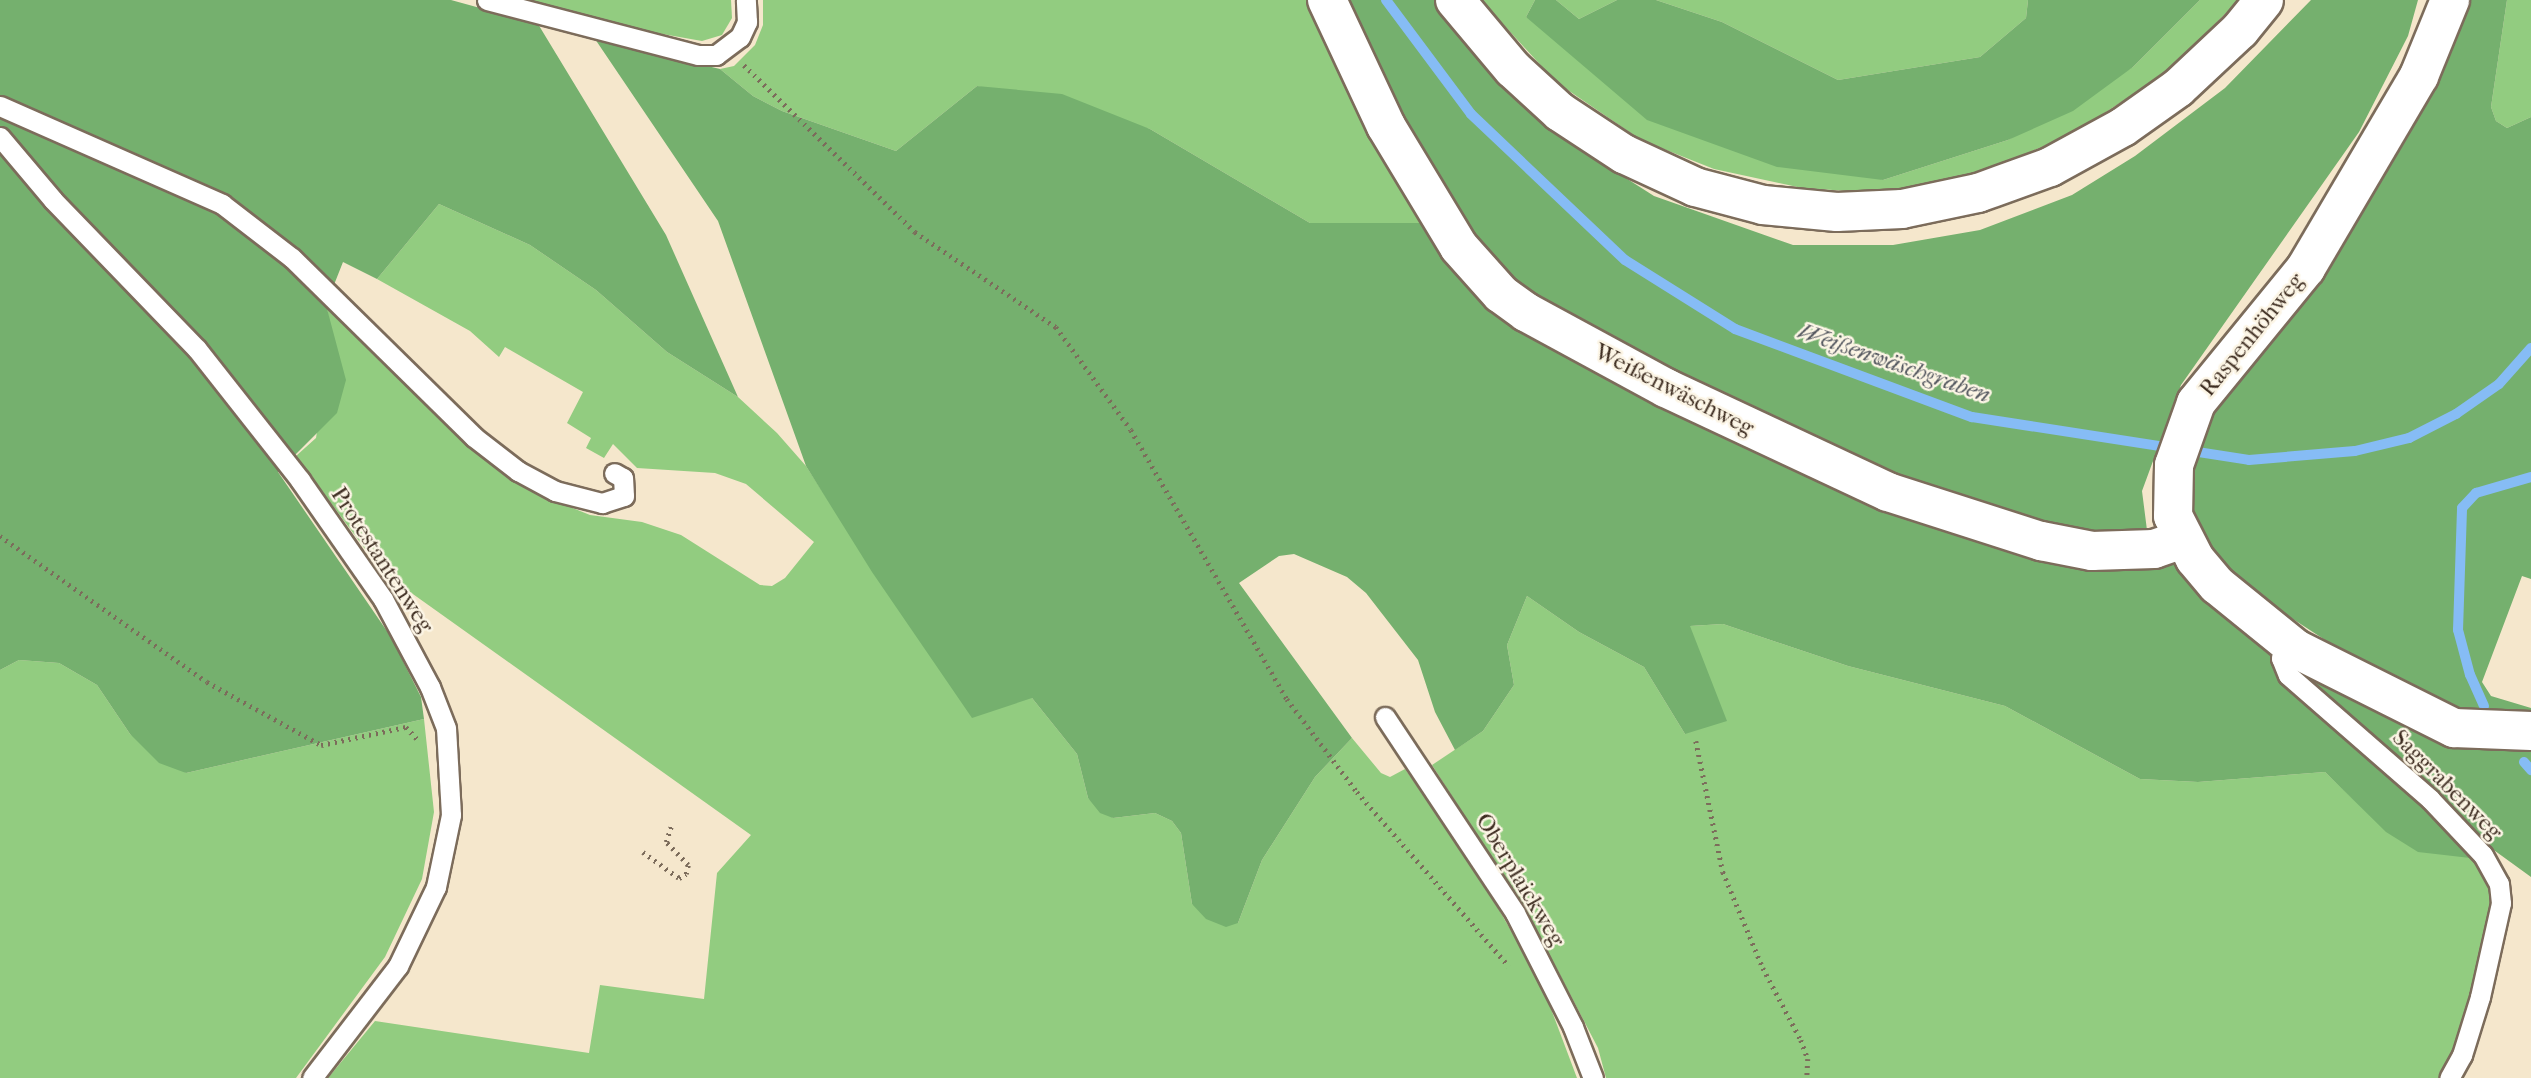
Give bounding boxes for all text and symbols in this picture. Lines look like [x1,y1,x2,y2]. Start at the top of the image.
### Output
street label: Raspenhöhweg [2194,268,2310,402]
water label: Weißenwäschgraben [1794,317,1994,409]
street label: Weißenwäschweg [1590,338,1758,442]
street label: Protestantenweg [325,482,439,638]
street label: Saggrabenweg [2386,724,2508,846]
street label: Oberplaickweg [1469,809,1571,951]

